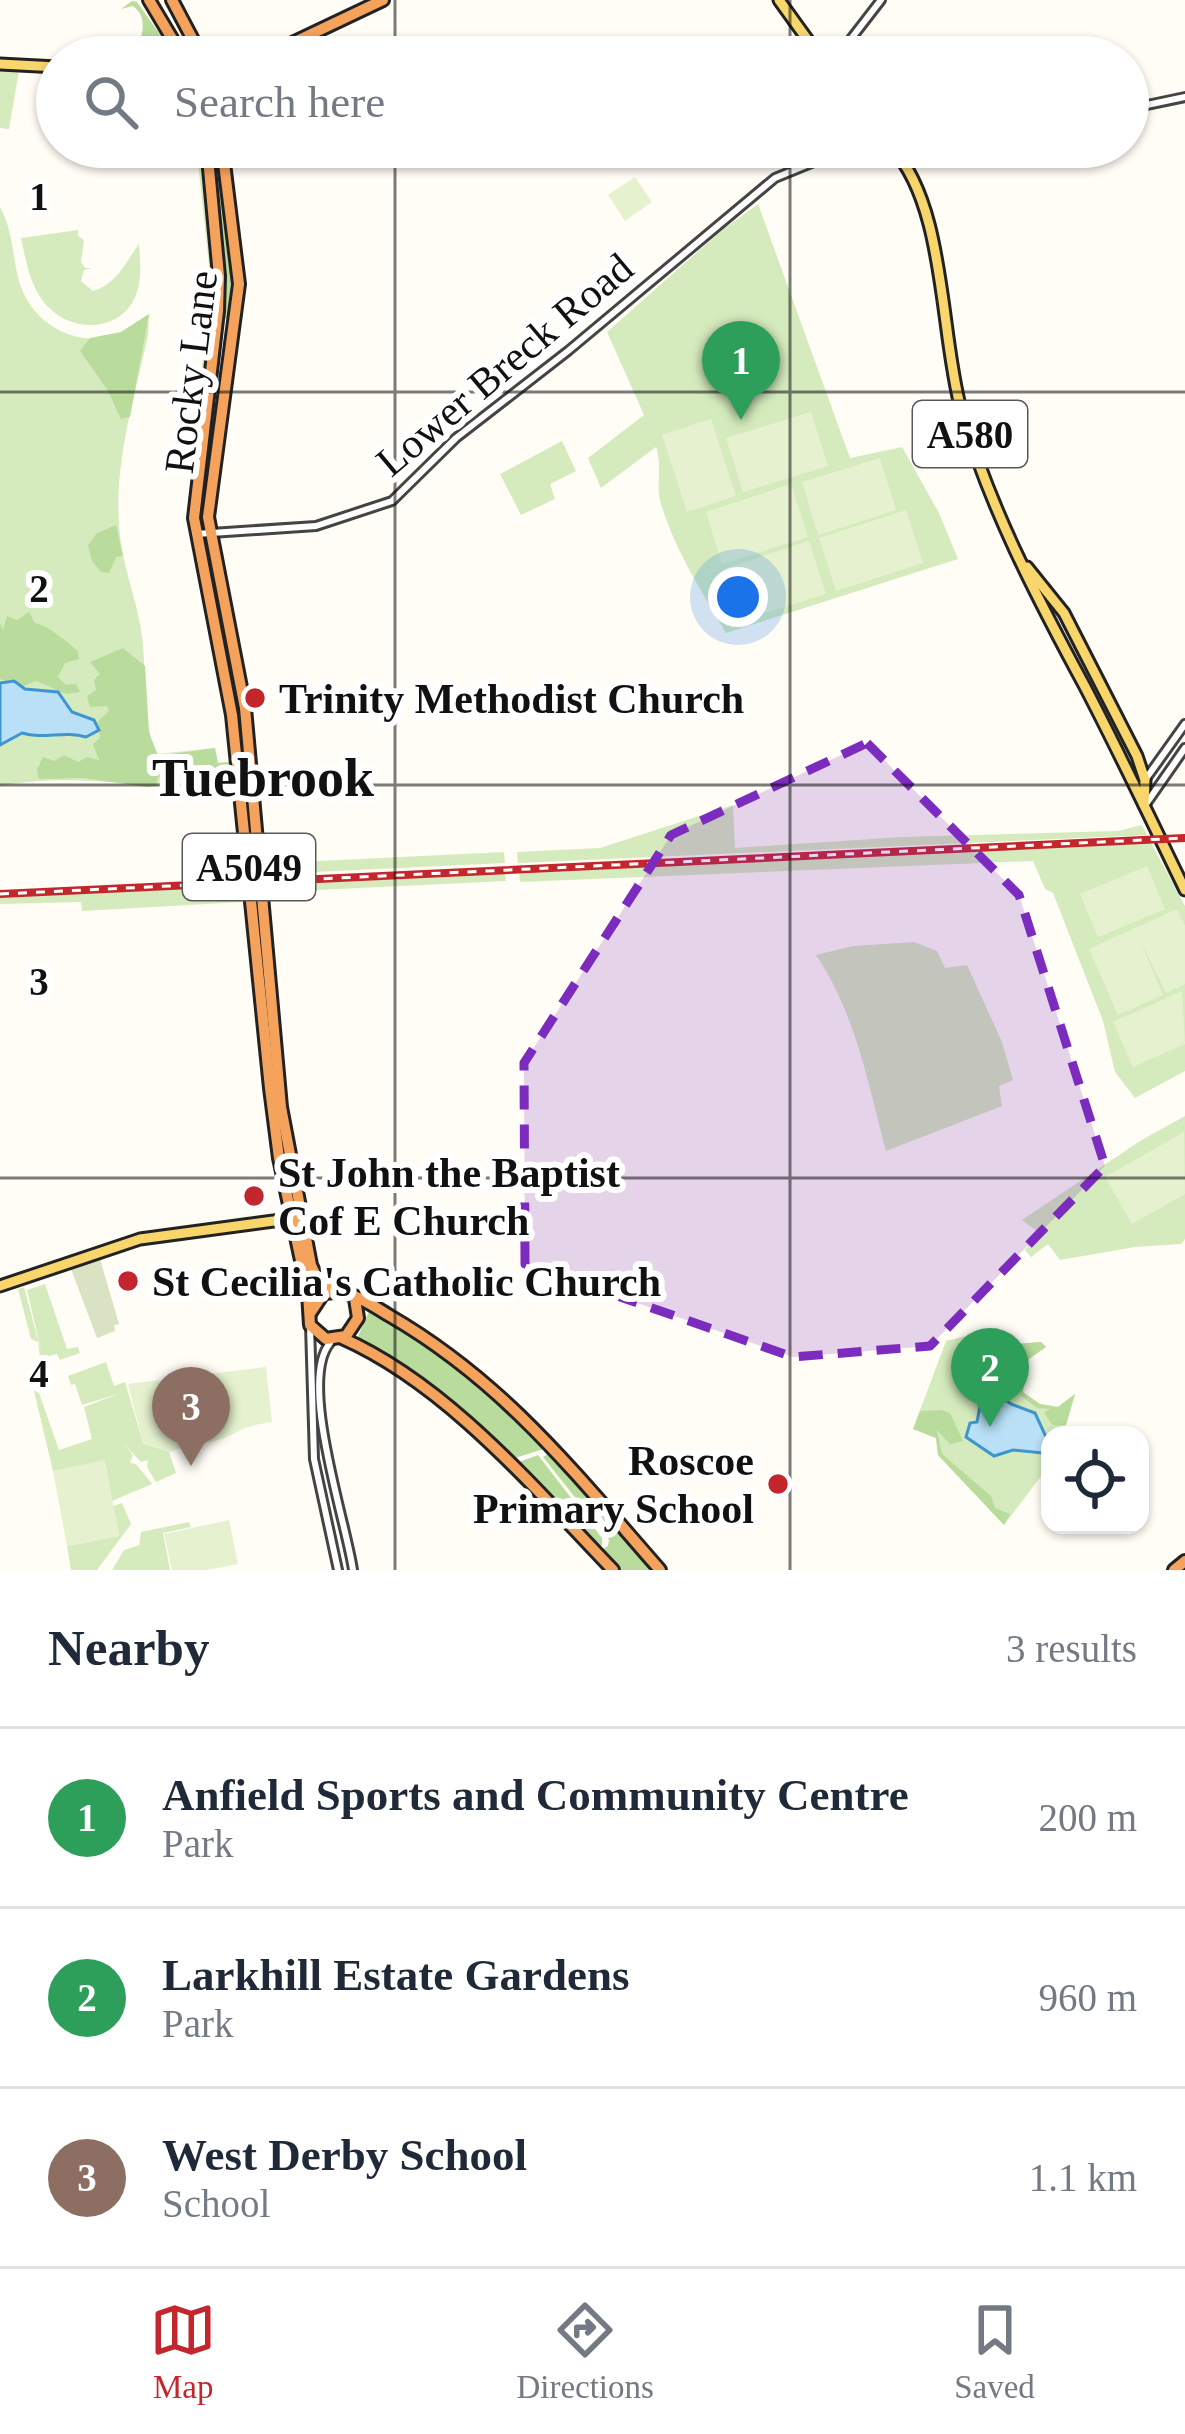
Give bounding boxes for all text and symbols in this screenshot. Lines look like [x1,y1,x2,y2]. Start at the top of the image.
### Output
search box [36,36,1149,168]
icon: search [78,69,144,135]
text: Search here [174,77,385,127]
text: 1 [29,175,49,218]
street label: Lower Breck Road [367,244,642,485]
street label: Rocky Lane [156,268,226,476]
pin: 1 [702,321,780,420]
road number: A580 [913,401,1027,467]
text: 2 [29,567,49,610]
your location [708,567,768,627]
place label: Trinity Methodist Church [279,676,744,722]
marker: Trinity Methodist Church [242,685,268,711]
district label: Tuebrook [152,748,374,808]
road number: A5049 [183,834,315,900]
text: 3 [29,960,49,1003]
place label: St John the Baptist Cof E Church [278,1150,620,1244]
marker: St John the Baptist Cof E Church [241,1183,267,1209]
place label: St Cecilia's Catholic Church [152,1259,661,1305]
marker: St Cecilia's Catholic Church [115,1268,141,1294]
pin: 2 [951,1328,1029,1427]
text: 4 [29,1352,49,1395]
pin: 3 [152,1367,230,1466]
map controls [1041,1426,1149,1534]
button: locate [1041,1426,1149,1534]
place label: Roscoe Primary School [473,1438,754,1532]
marker: Roscoe Primary School [765,1471,791,1497]
text: Nearby [48,1620,209,1676]
text: 3 results [1006,1627,1137,1670]
text: Anfield Sports and Community Centre [162,1770,909,1820]
text: 1 [77,1796,97,1839]
text: 200 m [1038,1796,1137,1839]
text: Park [162,1822,234,1865]
text: Larkhill Estate Gardens [162,1950,630,2000]
text: 2 [77,1976,97,2019]
text: 960 m [1038,1976,1137,2019]
text: Park [162,2002,234,2045]
text: West Derby School [162,2130,527,2180]
text: 3 [77,2156,97,2199]
text: 1.1 km [1029,2156,1137,2199]
text: School [162,2182,270,2225]
tab: Map [150,2297,216,2406]
tab: Directions [516,2297,654,2406]
tab: Saved [954,2297,1035,2406]

